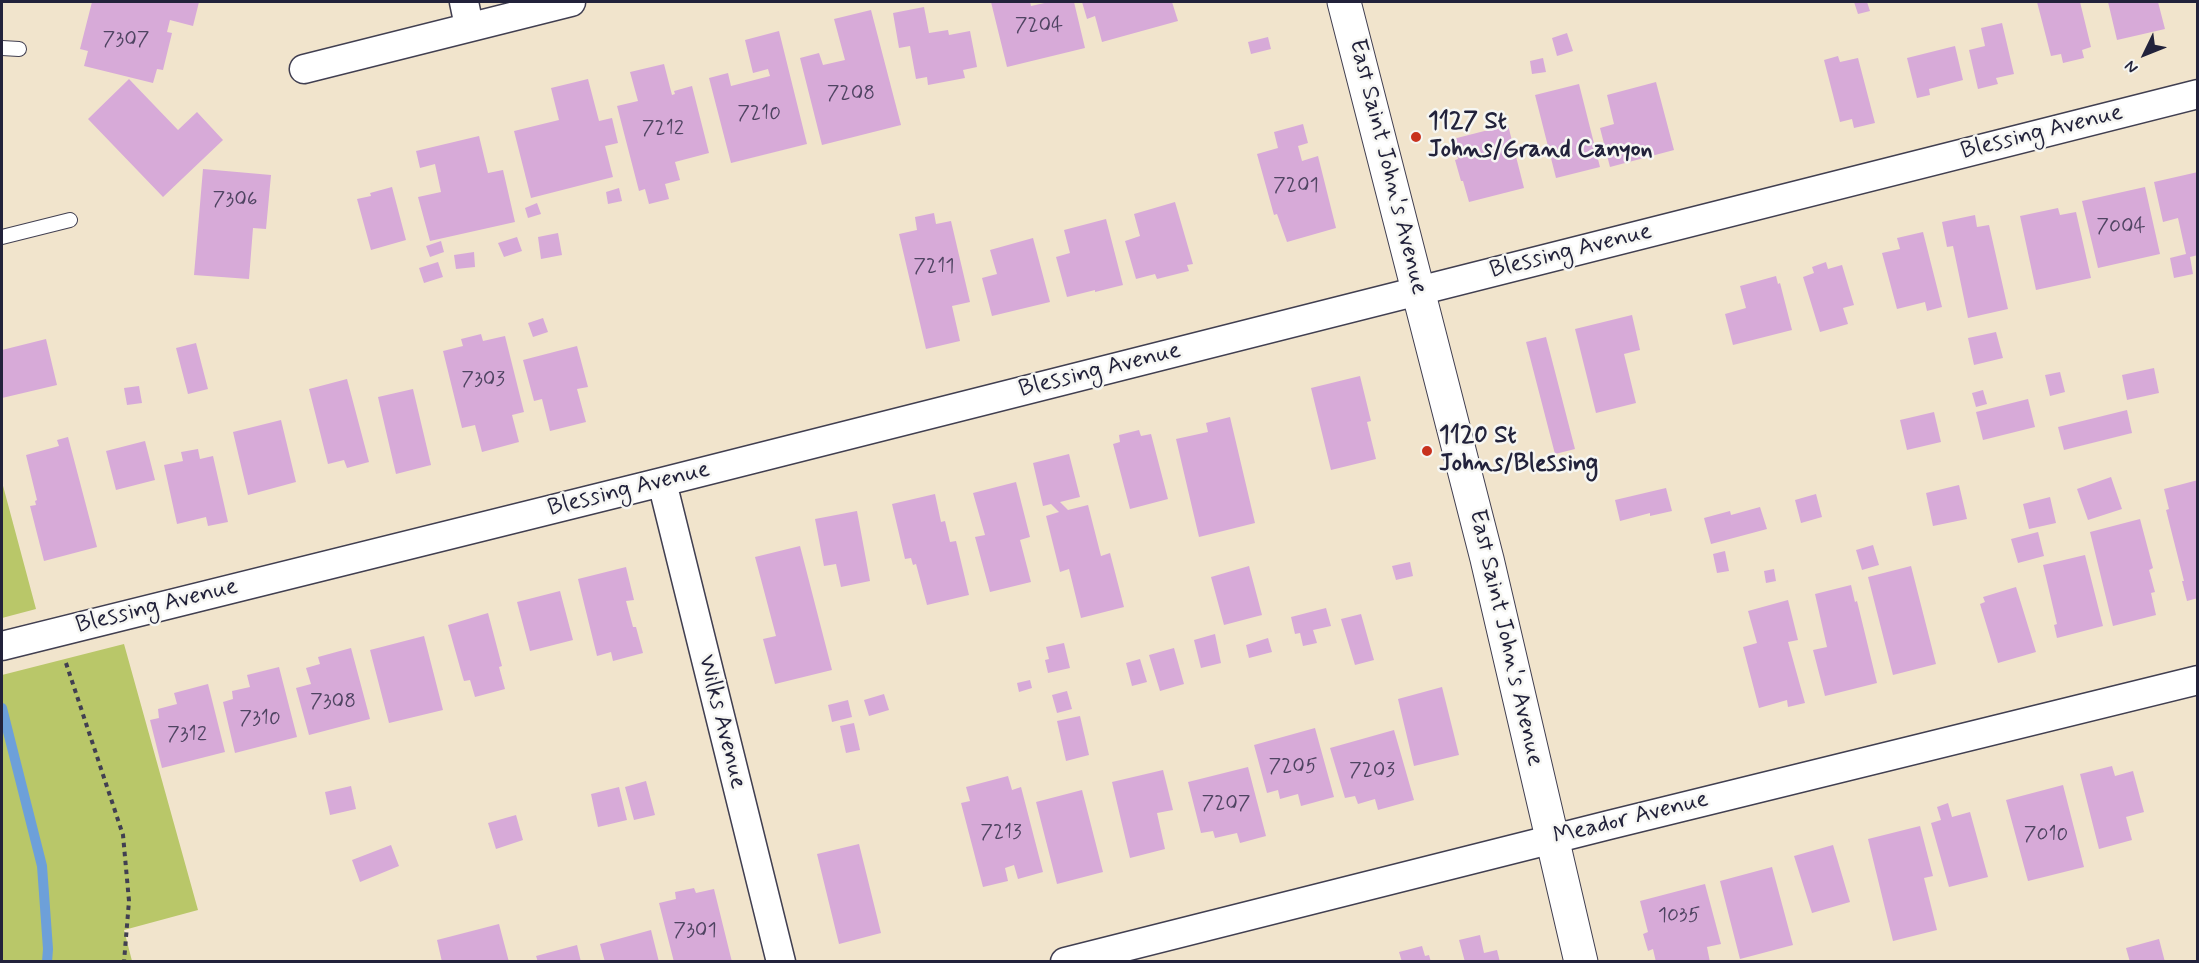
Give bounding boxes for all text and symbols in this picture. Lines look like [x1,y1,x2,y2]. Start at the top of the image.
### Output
house number: 7204 [1015,14,1063,40]
north arrow [2115,24,2175,84]
house number: 7307 [103,28,149,54]
street label: East Saint John's Avenue [1341,36,1433,298]
text: N [2120,56,2143,78]
house number: 7208 [827,82,875,108]
street label: Blessing Avenue [1958,99,2126,167]
house number: 7210 [737,102,781,128]
place label: 1127 St Johns/Grand Canyon [1428,109,1653,165]
house number: 7212 [642,117,684,143]
marker: 1127 St Johns/Grand Canyon [1409,130,1423,144]
house number: 7201 [1273,174,1319,200]
house number: 7306 [212,188,258,214]
house number: 7004 [2096,215,2146,241]
street label: Blessing Avenue [1487,218,1655,286]
house number: 7211 [913,255,955,281]
street label: Blessing Avenue [1016,337,1184,405]
house number: 7303 [461,368,505,394]
place label: 1120 St Johns/Blessing [1439,423,1598,479]
marker: 1120 St Johns/Blessing [1420,444,1434,458]
street label: Blessing Avenue [545,456,713,524]
street label: East Saint John's Avenue [1461,507,1549,769]
street label: Blessing Avenue [73,573,241,641]
street label: Wilks Avenue [690,652,752,792]
house number: 7308 [310,690,356,716]
house number: 7310 [239,707,281,733]
house number: 7312 [167,723,207,749]
house number: 7205 [1268,755,1318,781]
house number: 7203 [1349,759,1395,785]
street label: Meador Avenue [1550,786,1712,852]
house number: 7207 [1201,792,1251,818]
house number: 7213 [980,821,1022,847]
house number: 7010 [2024,823,2068,849]
house number: 1035 [1658,904,1700,930]
house number: 7301 [673,919,717,945]

